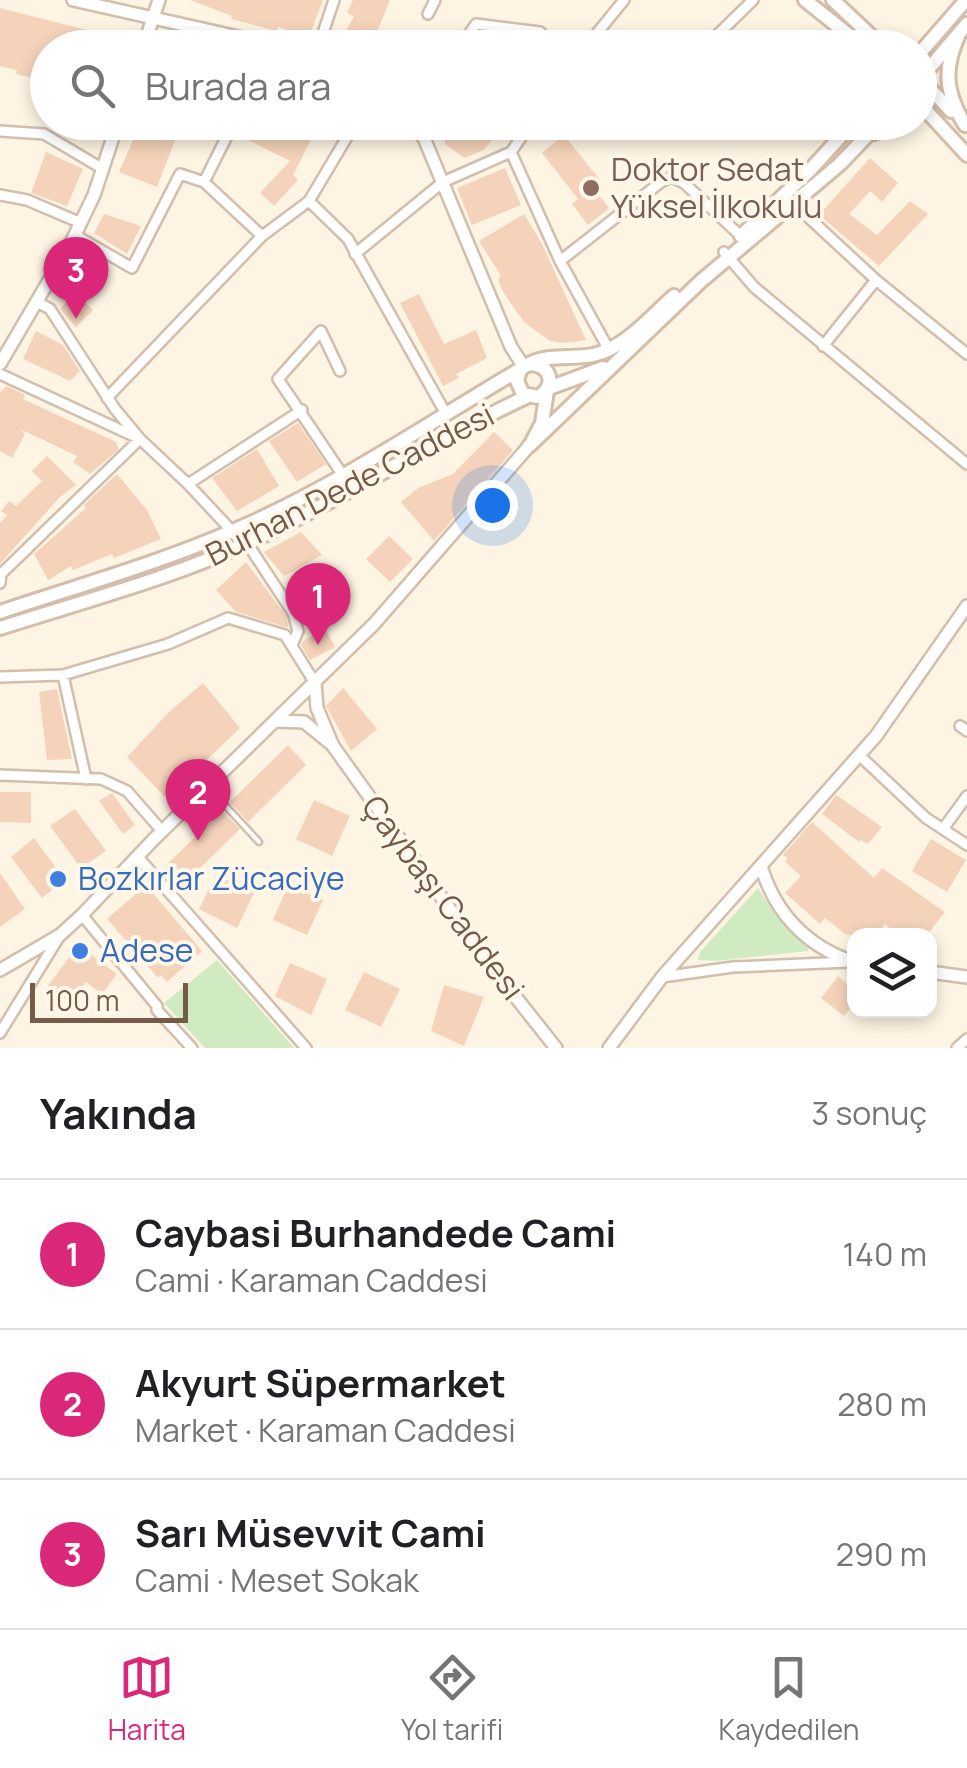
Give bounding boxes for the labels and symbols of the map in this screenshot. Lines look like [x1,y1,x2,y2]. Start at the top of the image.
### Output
place label: Doktor Sedat Yüksel İlkokulu [611,147,822,228]
marker: Doktor Sedat Yüksel İlkokulu [580,177,602,199]
pin: 3 [44,236,108,319]
street label: Burhan Dede Caddesi [198,392,501,576]
your location [467,480,518,531]
pin: 1 [286,562,350,645]
pin: 2 [166,758,230,841]
street label: Çaybaşı Caddesi [352,786,535,1009]
place label: Bozkırlar Zücaciye [78,856,345,900]
marker: Bozkırlar Zücaciye [47,868,69,890]
place label: Adese [100,928,193,972]
marker: Adese [69,940,91,962]
scale bar [30,978,188,1023]

